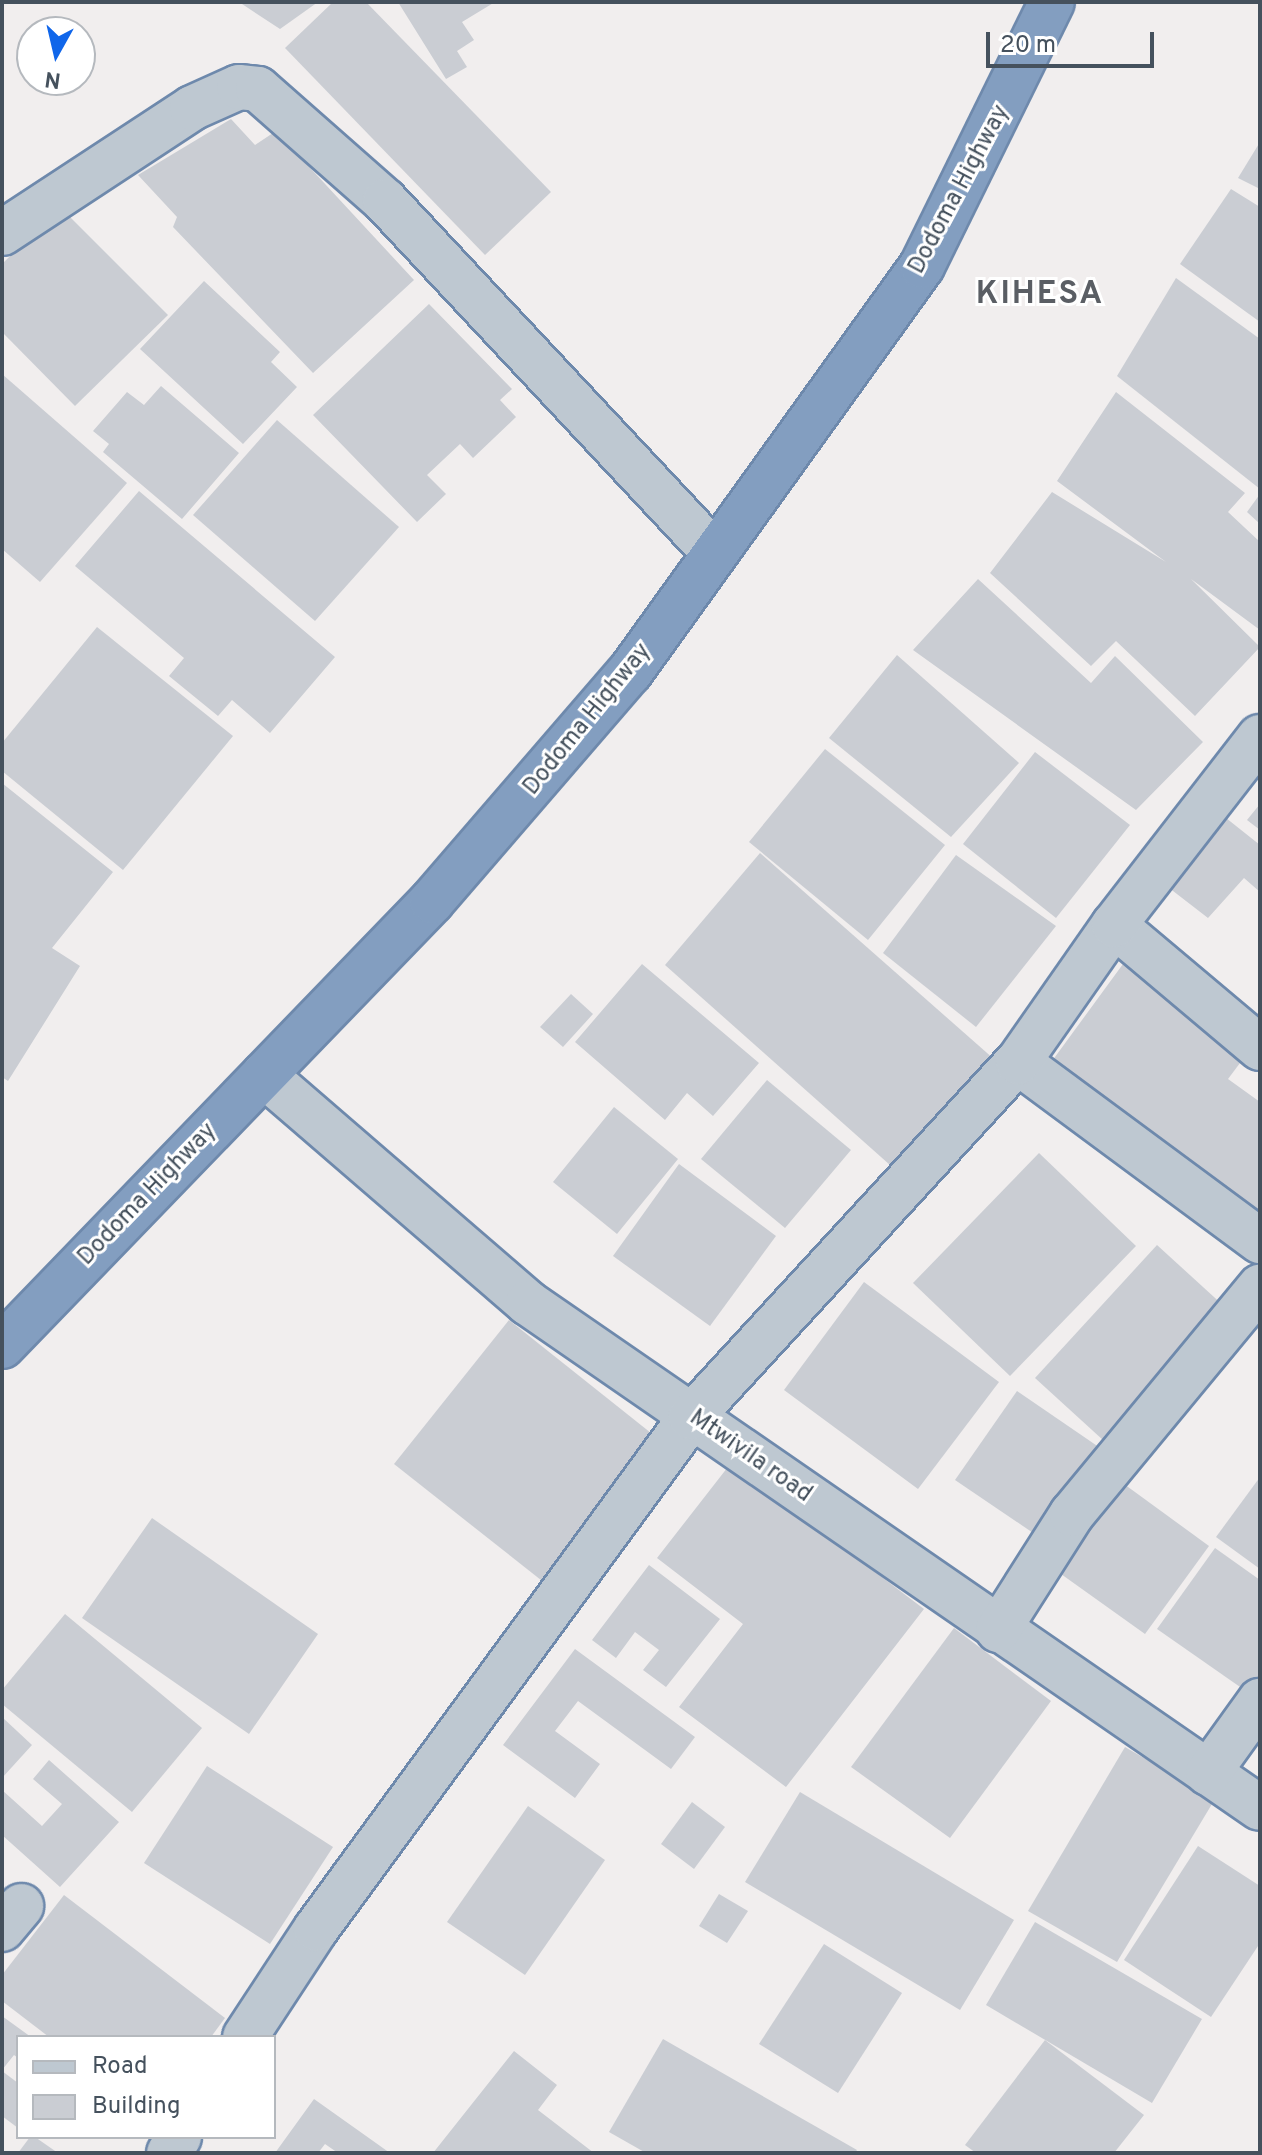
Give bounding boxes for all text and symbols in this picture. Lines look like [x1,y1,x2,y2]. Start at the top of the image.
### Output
north arrow [16,16,96,96]
scale bar [990,16,1158,66]
text: 20 m [1000,31,1056,61]
text: N [43,64,63,93]
street label: Dodoma Highway [903,101,1017,279]
district label: KIHESA [976,276,1104,314]
street label: Dodoma Highway [518,638,658,802]
street label: Dodoma Highway [73,1118,223,1272]
street label: Mtwivila road [683,1404,817,1510]
legend [16,2035,276,2139]
text: Road [92,2052,148,2082]
text: Building [92,2092,181,2122]

